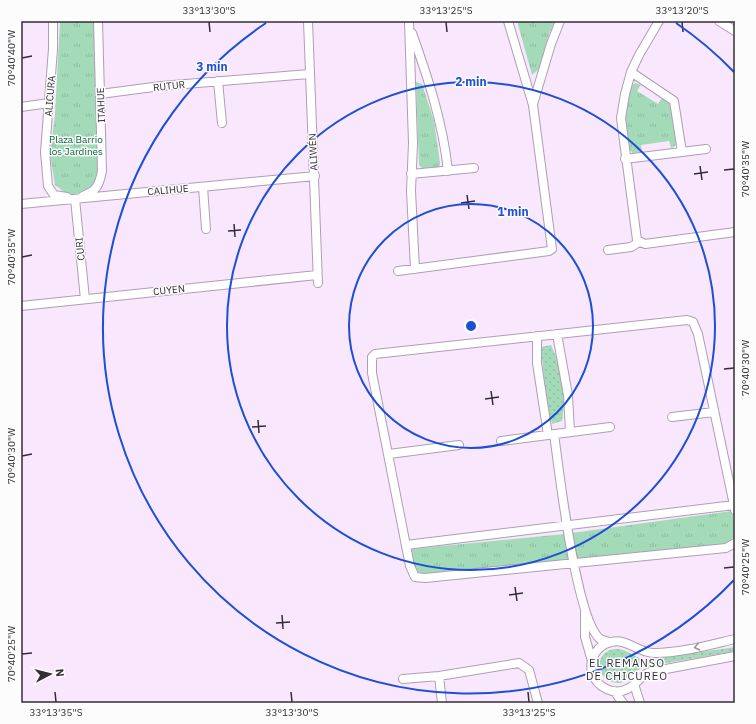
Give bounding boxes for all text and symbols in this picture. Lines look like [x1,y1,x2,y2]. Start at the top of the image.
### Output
text: 33°13'30"S [182,4,236,17]
text: 33°13'25"S [419,4,473,17]
text: 33°13'20"S [655,4,709,17]
text: 70°40'40"W [5,30,18,86]
text: 3 min [196,59,228,74]
street label: ALICURA [42,74,58,117]
text: 2 min [455,74,487,89]
street label: RUTUR [152,78,186,94]
street label: ITAHUE [94,87,108,123]
park label: Plaza Barrio los Jardines [49,133,103,158]
street label: ALIWÉN [306,133,320,171]
text: 70°40'35"W [739,141,752,197]
street label: CALIHUE [147,182,189,198]
text: 1 min [497,204,529,219]
text: 70°40'35"W [5,229,18,285]
street label: CURI [72,237,88,261]
street label: CUYEN [152,282,186,298]
centre of rings [464,319,478,333]
text: 70°40'30"W [739,340,752,396]
text: 70°40'30"W [5,428,18,484]
text: 70°40'25"W [739,539,752,595]
text: 70°40'25"W [5,626,18,682]
one-way arrow [694,642,700,651]
north arrow [30,654,70,694]
district label: EL REMANSO DE CHICUREO [586,656,668,683]
text: N [52,668,67,678]
text: 33°13'35"S [29,706,83,719]
text: 33°13'30"S [265,706,319,719]
text: 33°13'25"S [502,706,556,719]

